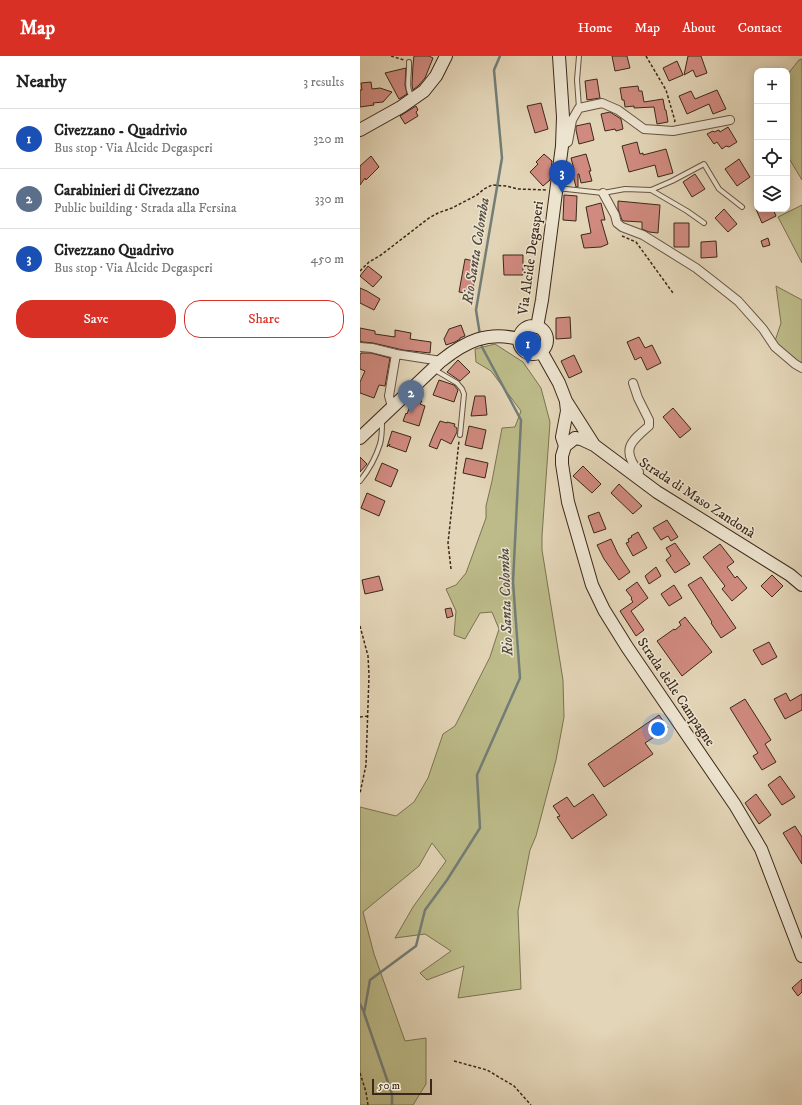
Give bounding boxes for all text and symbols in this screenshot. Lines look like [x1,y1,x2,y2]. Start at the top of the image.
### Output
text: Map [20,17,55,40]
text: Home [578,19,612,37]
text: Map [634,19,660,37]
text: About [682,19,716,37]
text: Contact [738,19,782,37]
map controls [754,68,790,212]
button: + [754,68,790,104]
text: Nearby [16,71,66,93]
text: 3 results [303,74,344,90]
button: − [754,104,790,140]
text: Civezzano - Quadrivio [54,121,187,140]
text: 1 [27,131,31,147]
text: 320 m [313,131,344,147]
text: Bus stop · Via Alcide Degasperi [54,140,213,156]
button: locate [754,140,790,176]
pin: 3 [549,160,575,193]
button: layers [754,176,790,212]
text: Carabinieri di Civezzano [54,181,199,200]
text: 2 [26,191,32,207]
text: 330 m [315,191,344,207]
water label: Rio Santa Colomba [458,196,494,307]
street label: Via Alcide Degasperi [514,199,548,317]
text: Public building · Strada alla Fersina [54,200,236,216]
text: Civezzano Quadrivo [54,241,174,260]
text: 3 [27,251,31,267]
text: 450 m [311,251,344,267]
text: Bus stop · Via Alcide Degasperi [54,260,213,276]
button: Save [16,300,176,338]
button: Share [184,300,344,338]
pin: 1 [515,331,541,364]
pin: 2 [398,380,424,413]
street label: Strada di Maso Zandonà [635,454,759,542]
water label: Rio Santa Colomba [495,548,517,657]
street label: Strada delle Campagne [633,634,719,750]
your location [648,719,668,739]
scale bar [372,1077,432,1096]
text: 50 m [378,1079,400,1093]

